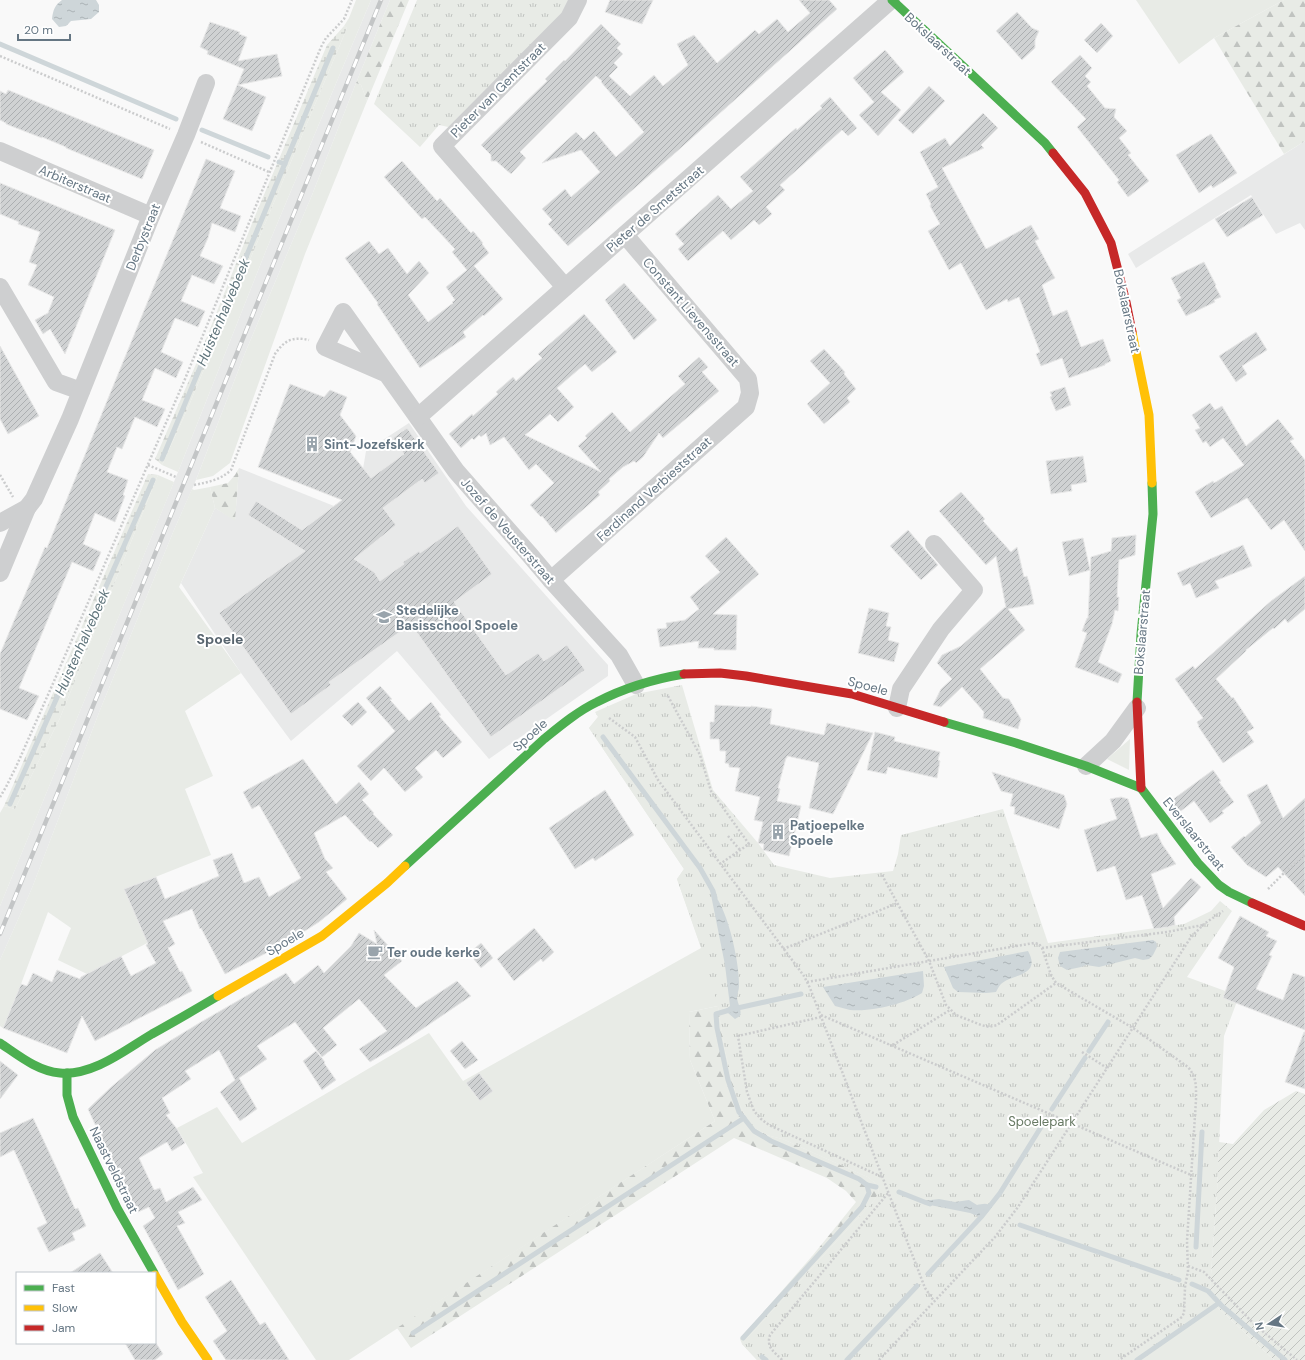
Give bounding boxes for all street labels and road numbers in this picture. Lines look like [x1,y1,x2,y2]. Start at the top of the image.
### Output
street label: Bokslaarstraat [901,9,975,79]
street label: Pieter van Gentstraat [447,39,549,141]
street label: Arbiterstraat [36,161,114,207]
street label: Pieter de Smetstraat [603,162,707,256]
street label: Derbystraat [122,201,164,273]
street label: Constant Lievensstraat [639,254,743,370]
street label: Bokslaarstraat [1110,268,1144,354]
street label: Ferdinand Verbieststraat [593,433,715,545]
street label: Jozef de Veusterstraat [457,474,559,588]
street label: Bokslaarstraat [1130,589,1154,675]
street label: Spoele [846,672,890,700]
street label: Spoele [509,715,551,755]
street label: Everslaarstraat [1159,794,1229,874]
street label: Spoele [263,924,307,960]
street label: Naastveldstraat [86,1124,142,1216]

